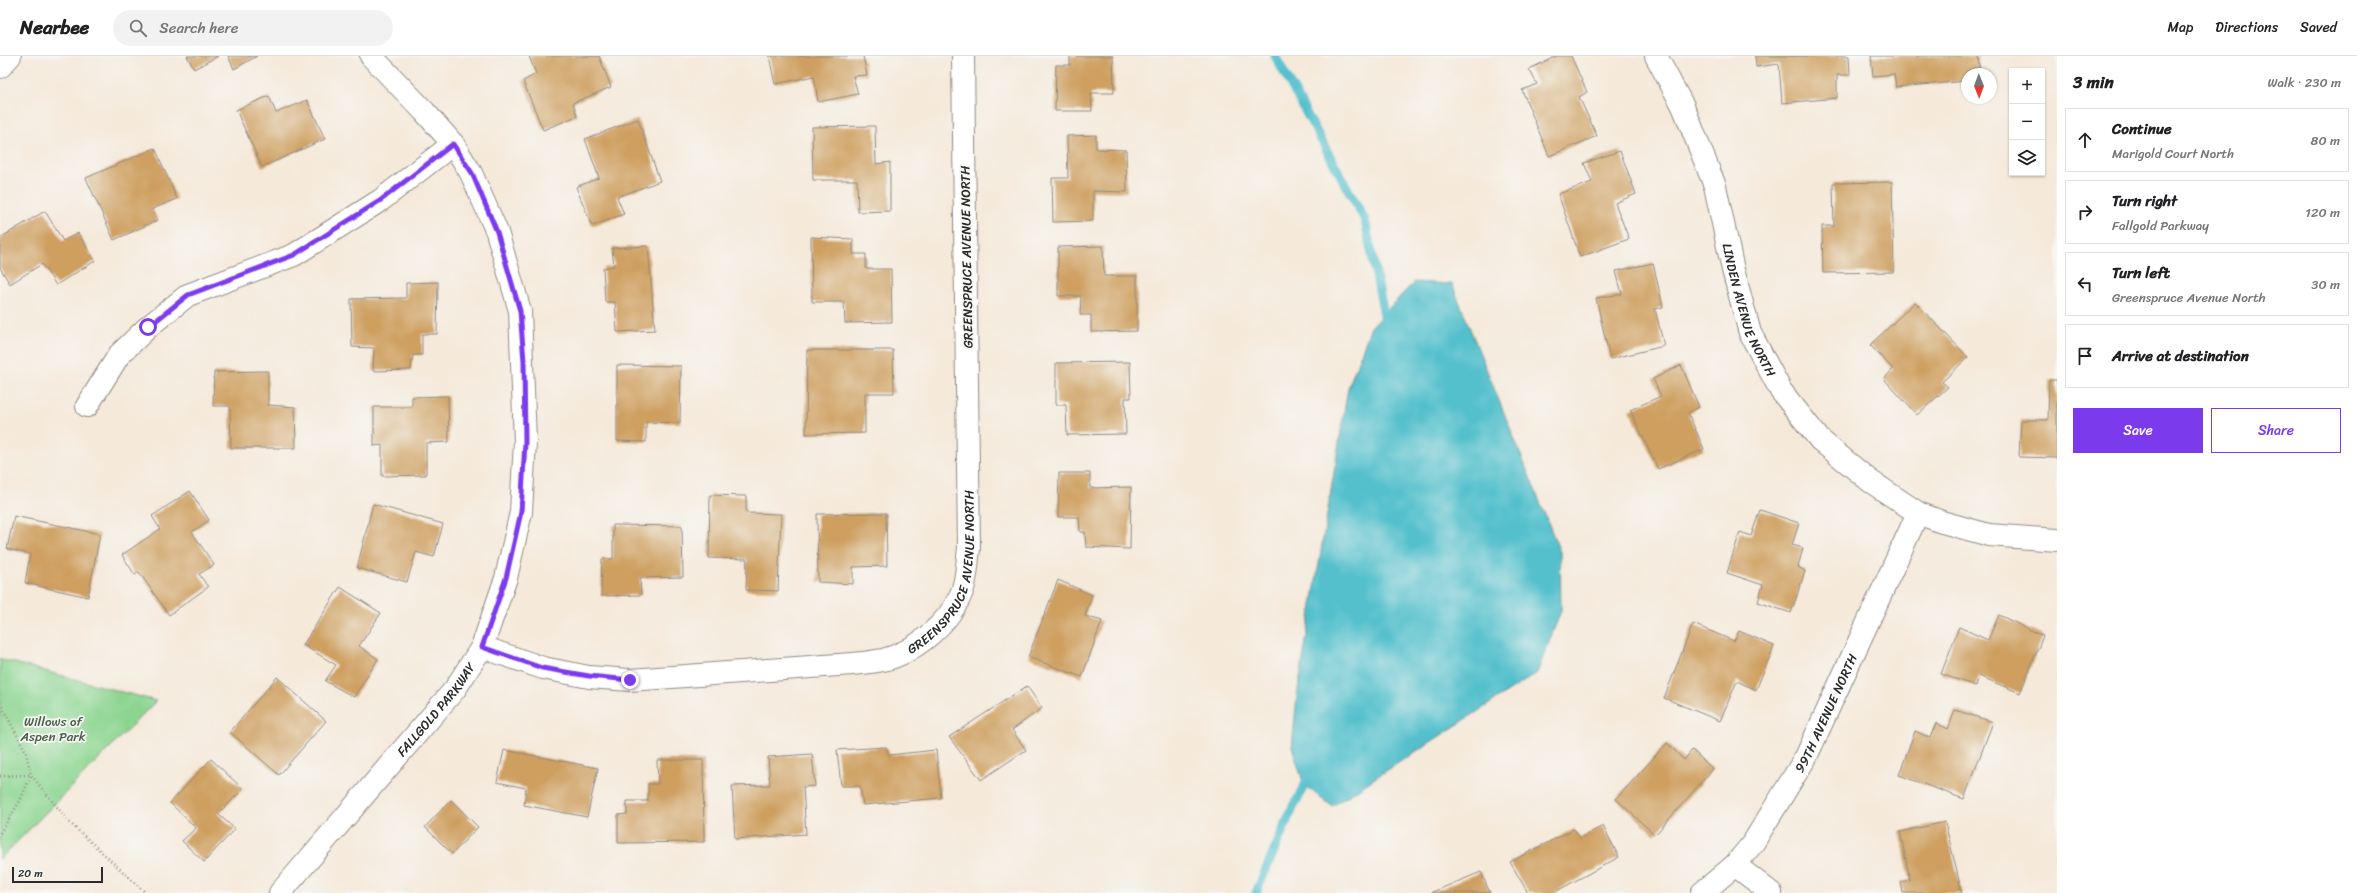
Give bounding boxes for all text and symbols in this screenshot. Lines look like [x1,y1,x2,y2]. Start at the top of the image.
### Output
search box [113,10,393,46]
text: Nearbee [20,11,89,44]
text: Search here [159,15,238,41]
text: Map [2167,15,2193,40]
text: Directions [2215,15,2278,40]
text: Saved [2300,15,2337,40]
icon: search [127,17,149,39]
text: 3 min [2073,67,2114,97]
north arrow [1961,68,1997,104]
map controls [2009,68,2045,176]
button: + [2009,68,2045,104]
text: Walk · 230 m [2267,71,2341,94]
button: − [2009,104,2045,140]
text: Continue [2112,116,2172,142]
icon: ahead [2074,129,2096,151]
text: 80 m [2311,129,2340,152]
button: layers [2009,140,2045,176]
text: Marigold Court North [2112,142,2234,165]
street label: GREENSPRUCE AVENUE NORTH [953,165,980,349]
text: Turn right [2112,188,2177,214]
icon: right [2074,201,2096,223]
text: 120 m [2305,201,2340,224]
text: Fallgold Parkway [2112,214,2209,237]
street label: LINDEN AVENUE NORTH [1716,241,1783,382]
text: Turn left [2112,260,2170,286]
icon: left [2074,273,2096,295]
text: 30 m [2311,273,2340,296]
text: Greenspruce Avenue North [2112,286,2266,309]
route start [139,318,157,336]
text: Arrive at destination [2112,343,2249,369]
icon: arrive [2074,345,2096,367]
button: Save [2073,408,2203,453]
button: Share [2211,408,2341,453]
street label: GREENSPRUCE AVENUE NORTH [902,489,981,660]
street label: 99TH AVENUE NORTH [1788,649,1864,777]
street label: FALLGOLD PARKWAY [391,657,482,762]
route end [621,671,639,689]
park label: Willows of Aspen Park [19,710,86,748]
text: 20 m [18,864,43,883]
scale bar [12,865,103,884]

